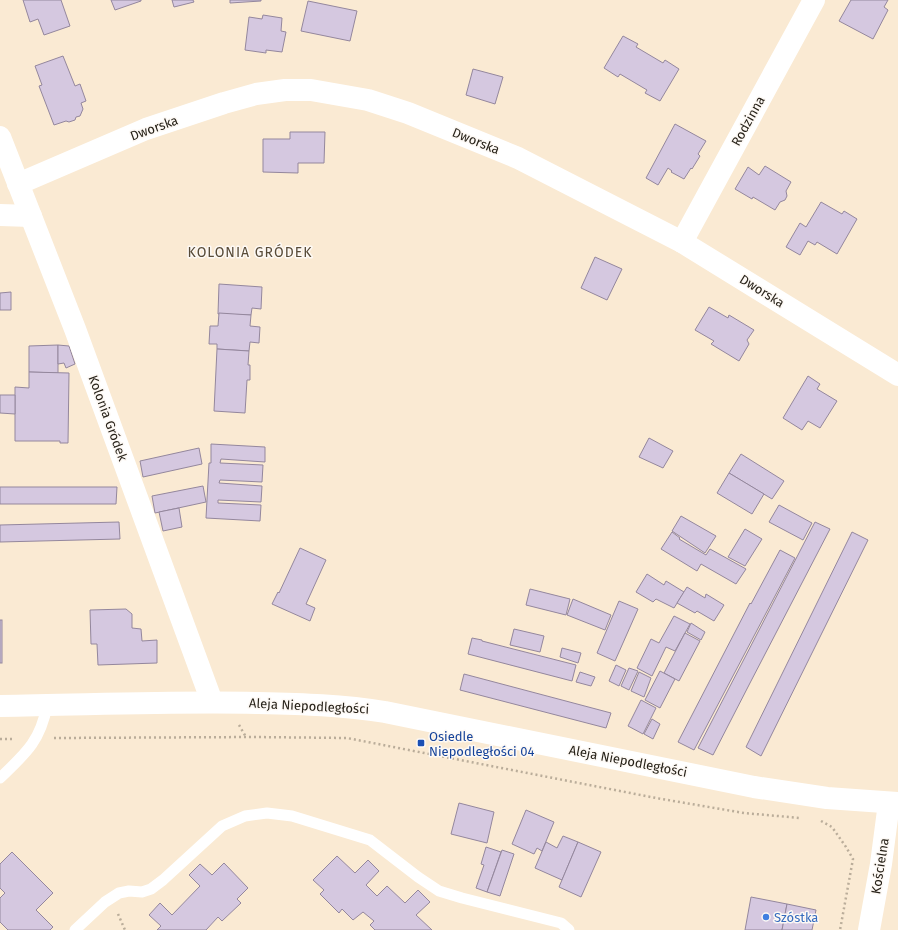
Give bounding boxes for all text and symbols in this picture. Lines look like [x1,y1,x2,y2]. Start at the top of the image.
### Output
street label: Rodzinna [728,93,768,149]
street label: Dworska [128,112,180,144]
street label: Dworska [450,125,502,157]
district label: KOLONIA GRÓDEK [188,243,312,261]
street label: Dworska [737,271,787,311]
street label: Kolonia Gródek [86,373,131,463]
street label: Aleja Niepodległości [249,695,369,717]
place label: Osiedle Niepodległości 04 [429,729,534,759]
marker: Osiedle Niepodległości 04 [416,738,426,748]
street label: Aleja Niepodległości [568,742,688,780]
street label: Kościelna [868,837,892,895]
place label: Szóstka [774,910,818,925]
marker: Szóstka [761,912,771,922]

